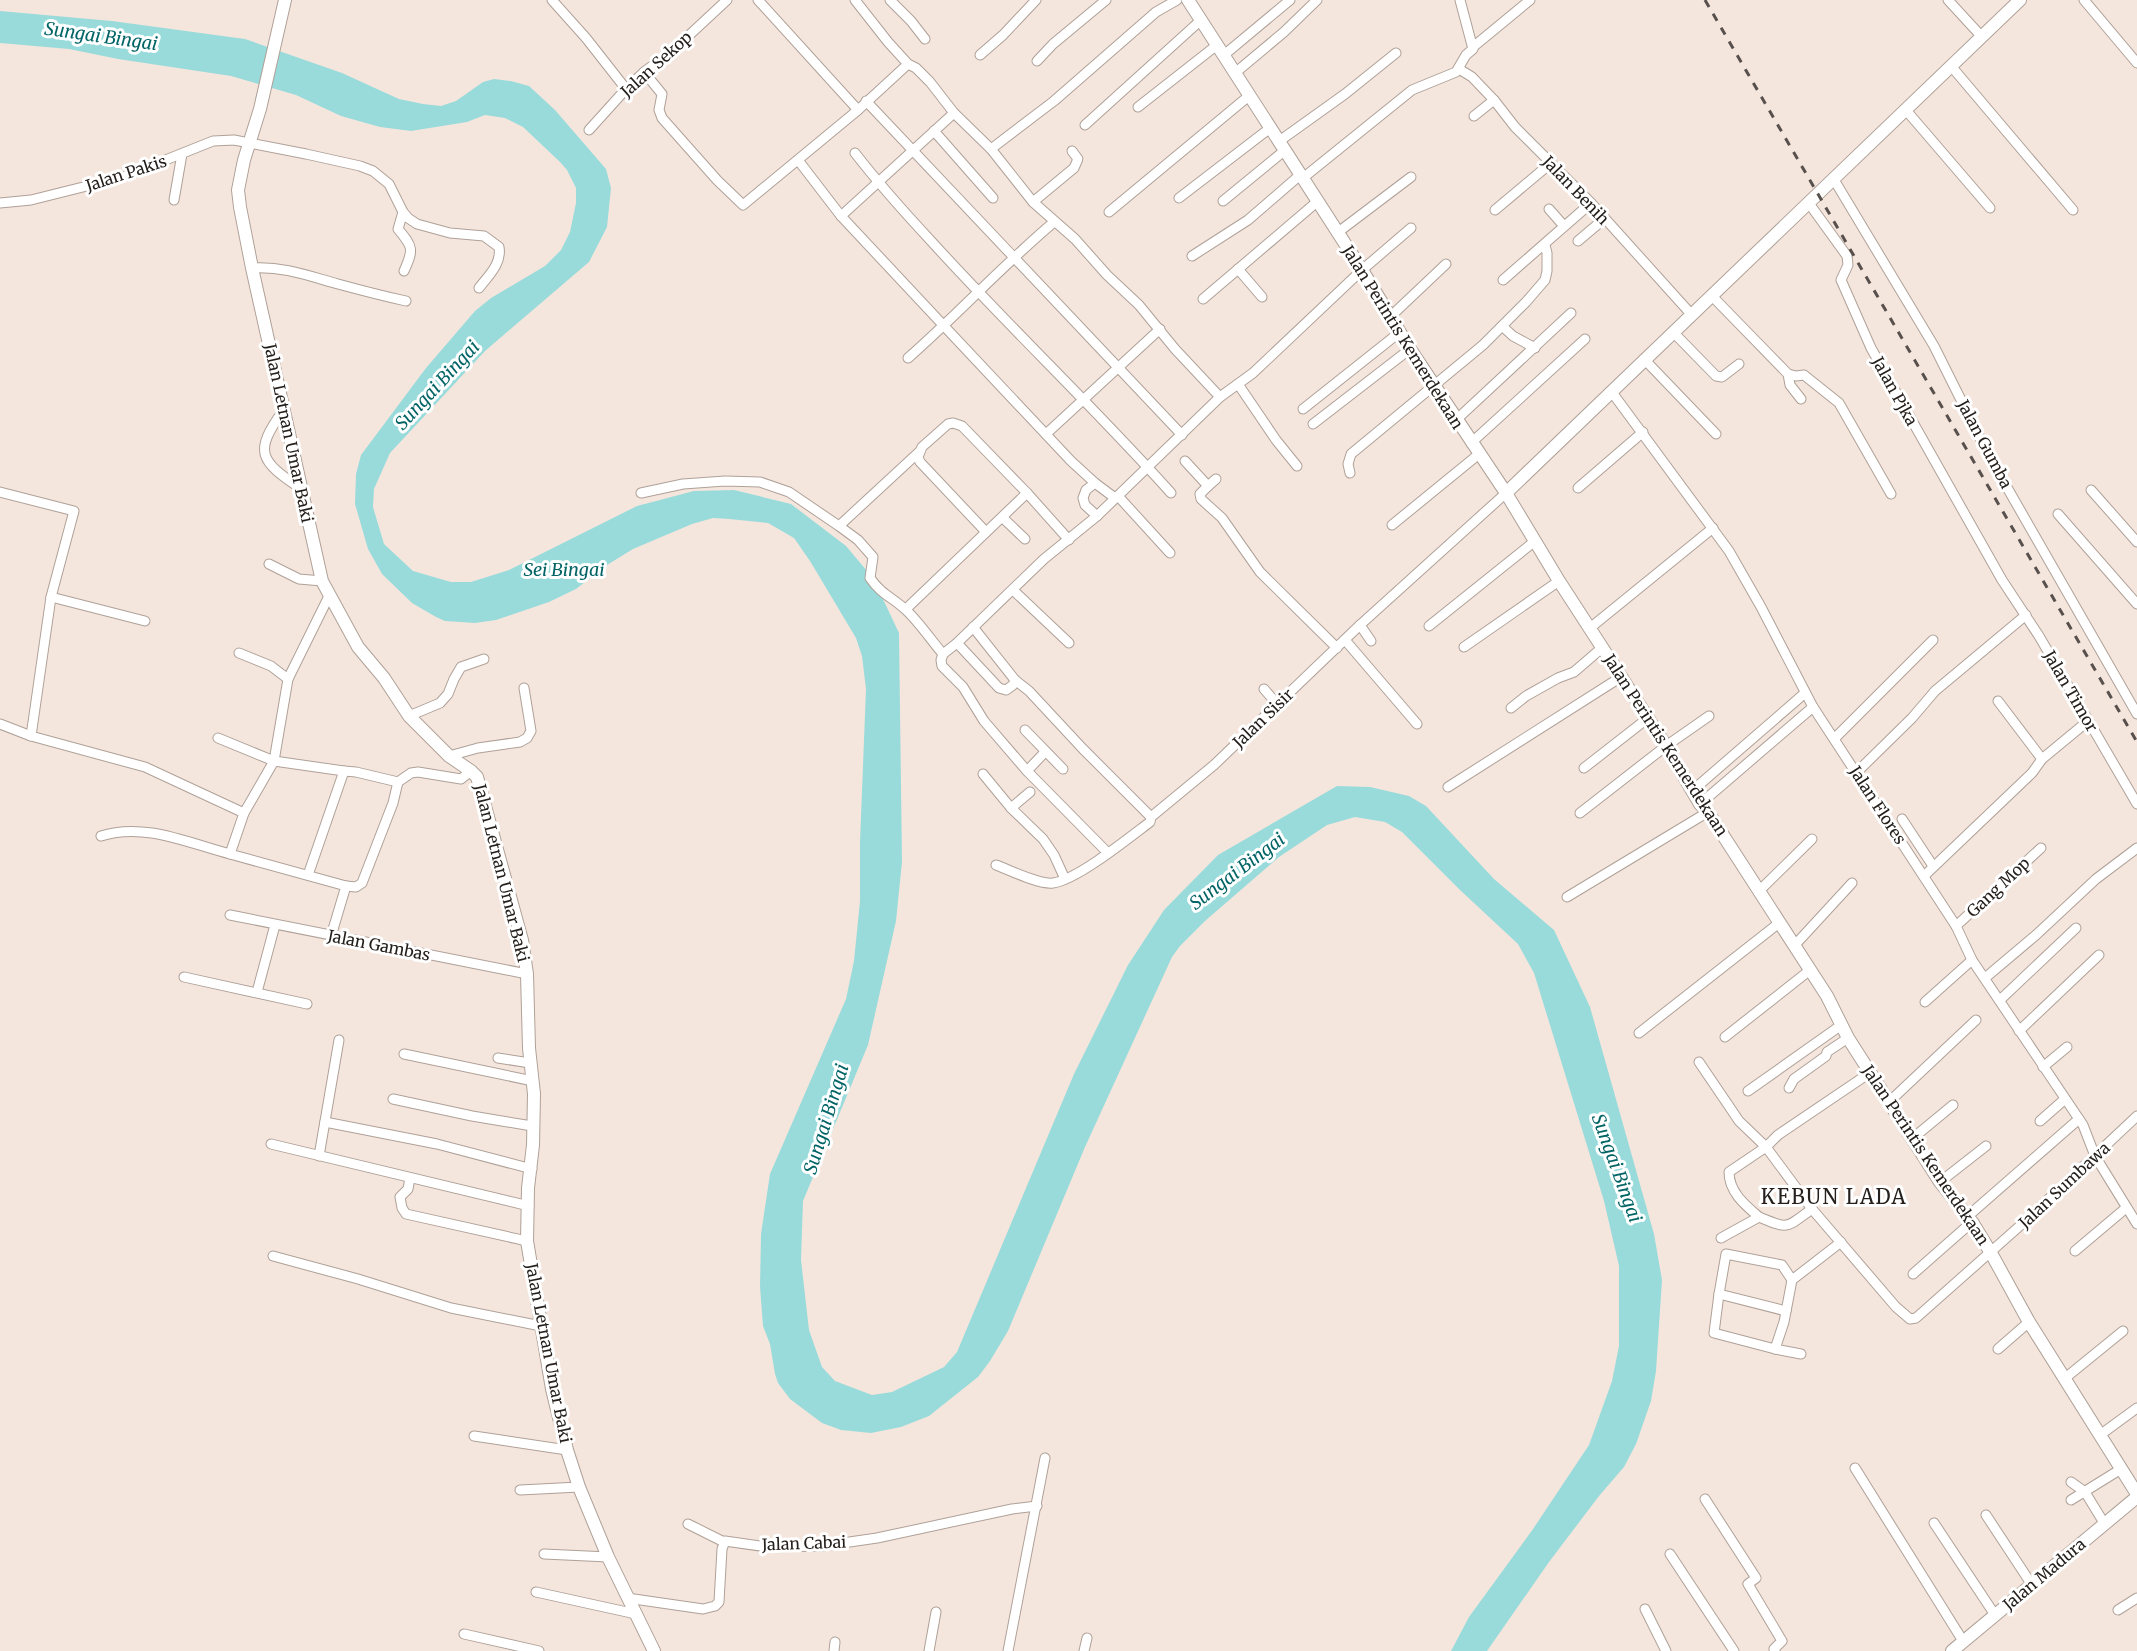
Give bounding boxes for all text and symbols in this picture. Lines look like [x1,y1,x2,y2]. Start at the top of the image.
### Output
water label: Sungai Bingai [43,17,159,55]
street label: Jalan Sekop [615,27,696,102]
street label: Jalan Pakis [82,150,169,196]
street label: Jalan Benih [1538,151,1614,229]
street label: Jalan Perintis Kemerdekaan [1338,241,1468,433]
water label: Sungai Bingai [390,336,484,434]
street label: Jalan Letnan Umar Baki [260,341,318,524]
street label: Jalan Pjka [1867,352,1922,429]
street label: Jalan Gumba [1953,395,2017,492]
water label: Sei Bingai [523,558,605,581]
street label: Jalan Timor [2039,646,2102,735]
street label: Jalan Perintis Kemerdekaan [1599,649,1733,840]
street label: Jalan Sisir [1228,684,1298,752]
street label: Jalan Flores [1845,761,1911,848]
street label: Jalan Letnan Umar Baki [470,781,534,964]
water label: Sungai Bingai [1185,828,1289,914]
street label: Gang Mop [1962,853,2034,921]
street label: Jalan Gambas [325,925,432,965]
street label: Jalan Perintis Kemerdekaan [1858,1060,1994,1249]
water label: Sungai Bingai [798,1061,854,1177]
water label: Sungai Bingai [1587,1111,1647,1225]
street label: Jalan Sumbawa [2014,1137,2114,1233]
district label: KEBUN LADA [1761,1184,1907,1209]
street label: Jalan Letnan Umar Baki [522,1260,576,1445]
street label: Jalan Cabai [760,1532,847,1555]
street label: Jalan Madura [1998,1533,2090,1615]

